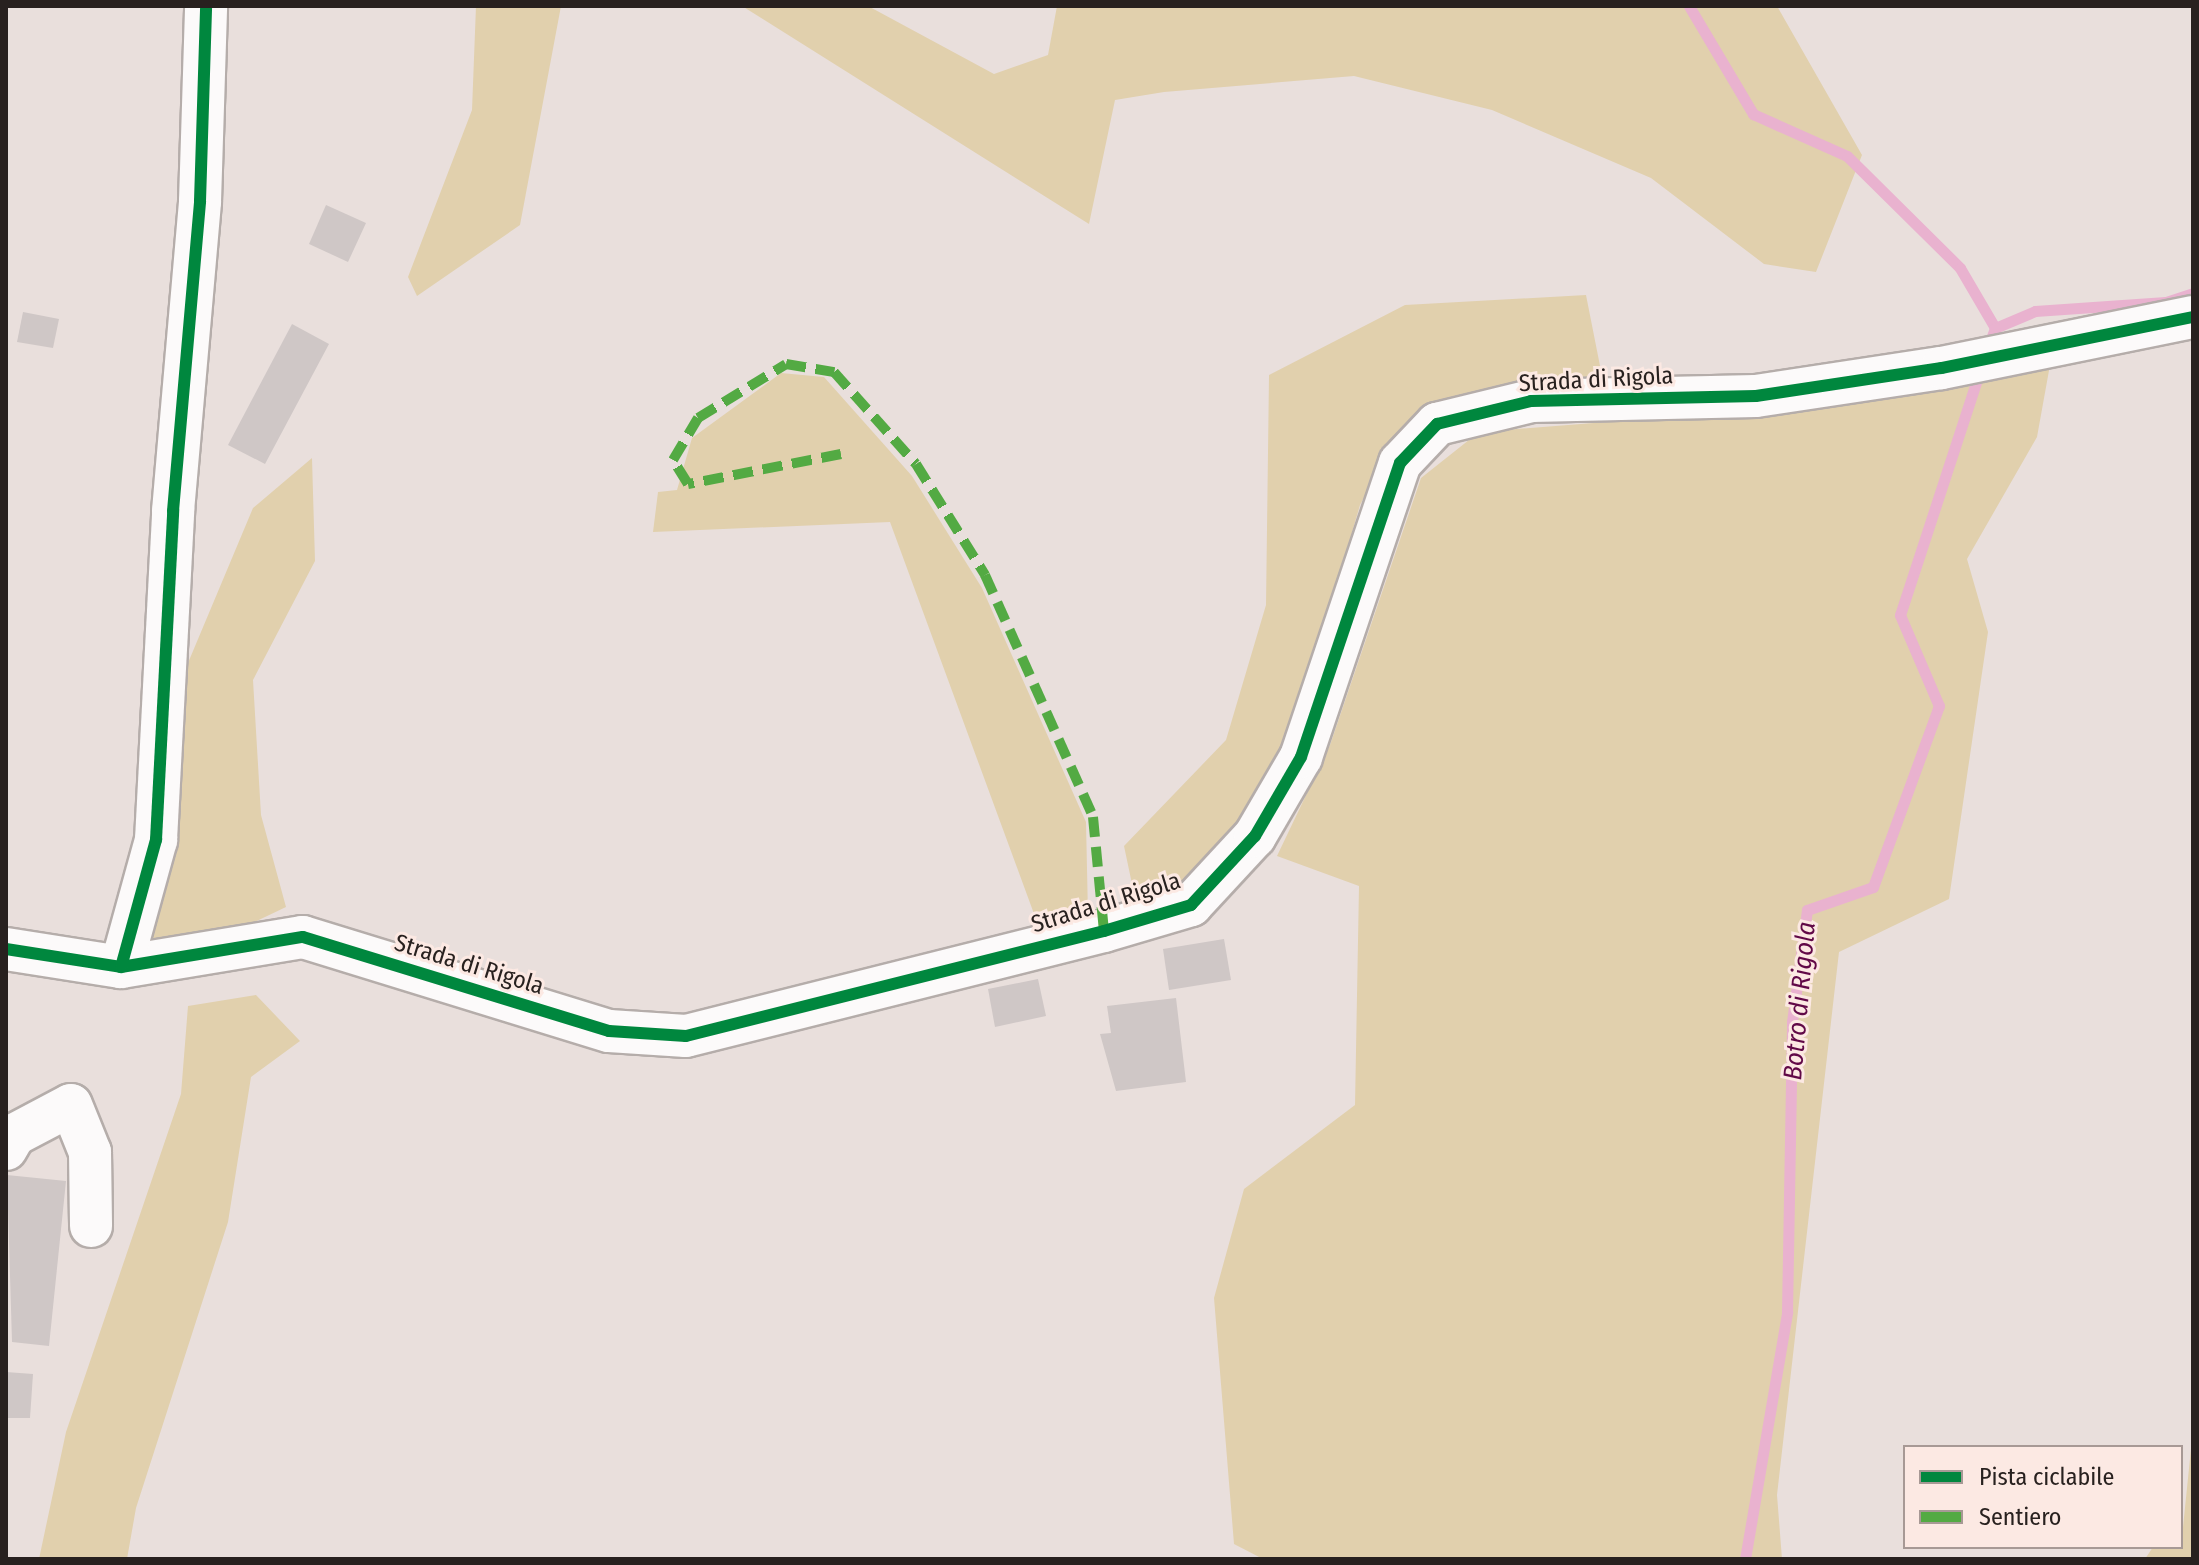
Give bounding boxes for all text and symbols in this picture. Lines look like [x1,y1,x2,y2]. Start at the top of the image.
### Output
street label: Strada di Rigola [1518,362,1674,398]
street label: Strada di Rigola [1028,867,1184,939]
water label: Botro di Rigola [1778,921,1822,1081]
street label: Strada di Rigola [391,929,547,1001]
legend [1903,1445,2183,1549]
text: Pista ciclabile [1979,1463,2114,1491]
text: Sentiero [1979,1503,2062,1531]

